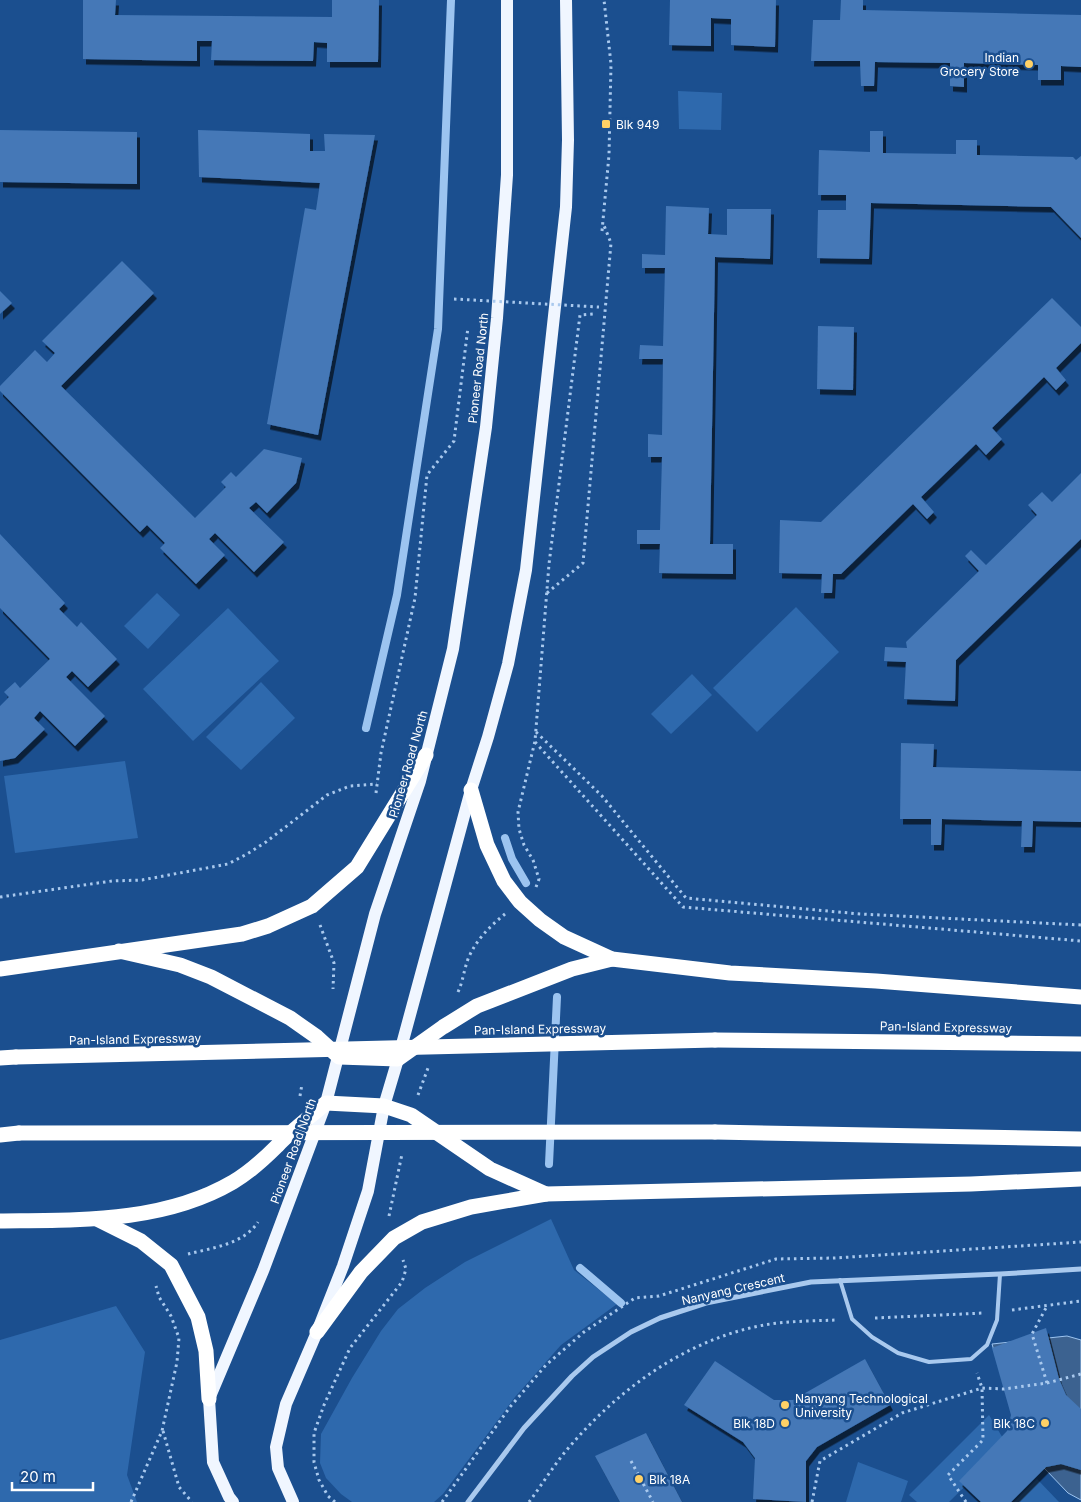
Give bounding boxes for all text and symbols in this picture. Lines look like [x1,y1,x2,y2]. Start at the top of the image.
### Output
place label: Indian Grocery Store [940,50,1019,79]
marker: Indian Grocery Store [1023,58,1035,70]
place label: Blk 949 [616,117,659,132]
marker: Blk 949 [600,118,612,130]
street label: Pioneer Road North [465,312,491,424]
street label: Pioneer Road North [385,709,431,819]
street label: Pan-Island Expressway [880,1018,1012,1036]
street label: Pan-Island Expressway [474,1020,606,1038]
street label: Pan-Island Expressway [69,1030,201,1048]
street label: Pioneer Road North [267,1096,319,1206]
street label: Nanyang Crescent [680,1270,786,1308]
place label: Nanyang Technological University [795,1391,928,1420]
marker: Nanyang Technological University [779,1399,791,1411]
place label: Blk 18D [733,1416,775,1431]
place label: Blk 18C [993,1416,1035,1431]
marker: Blk 18D [779,1417,791,1429]
marker: Blk 18C [1039,1417,1051,1429]
scale bar [12,1460,94,1492]
text: 20 m [20,1467,56,1486]
place label: Blk 18A [649,1472,690,1487]
marker: Blk 18A [633,1473,645,1485]

